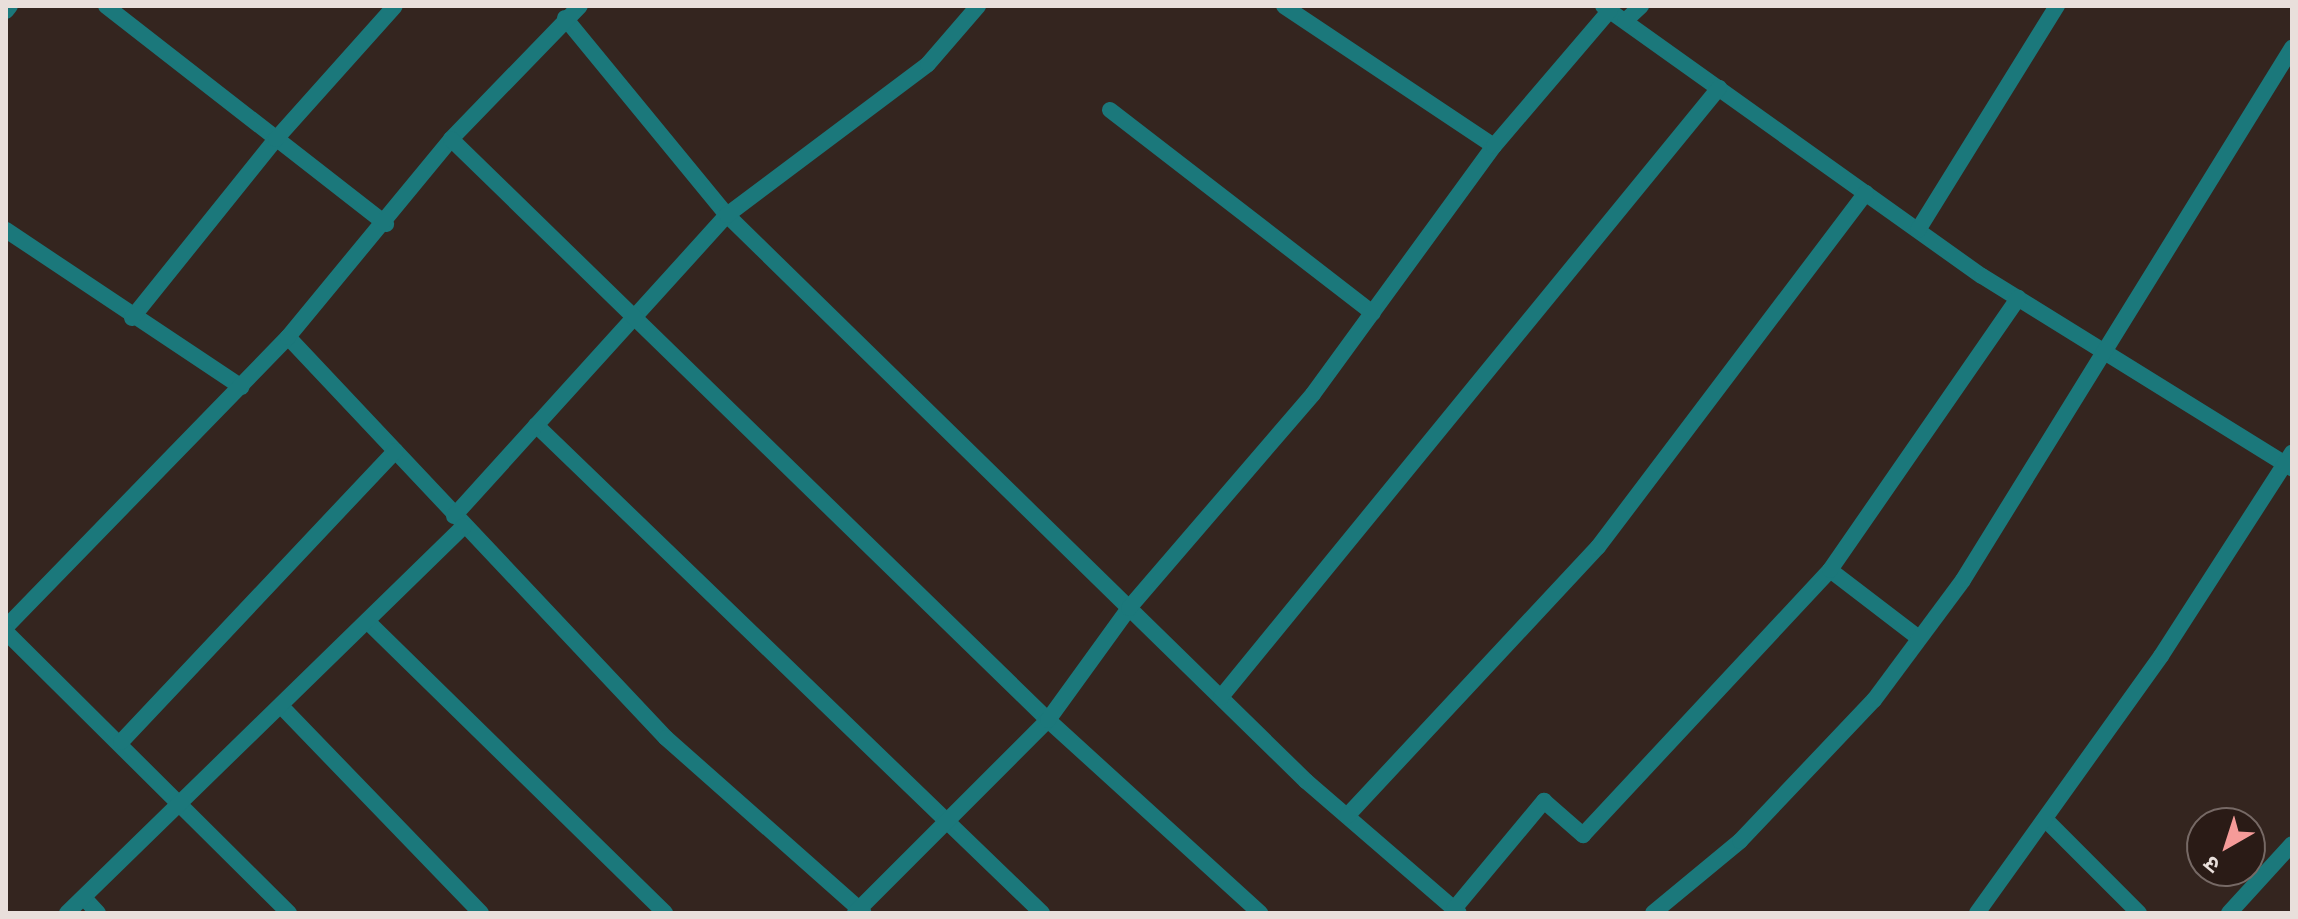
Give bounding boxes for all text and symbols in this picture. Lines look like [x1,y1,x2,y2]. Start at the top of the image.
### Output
north arrow [2186,807,2266,887]
text: उ [2199,851,2225,878]

